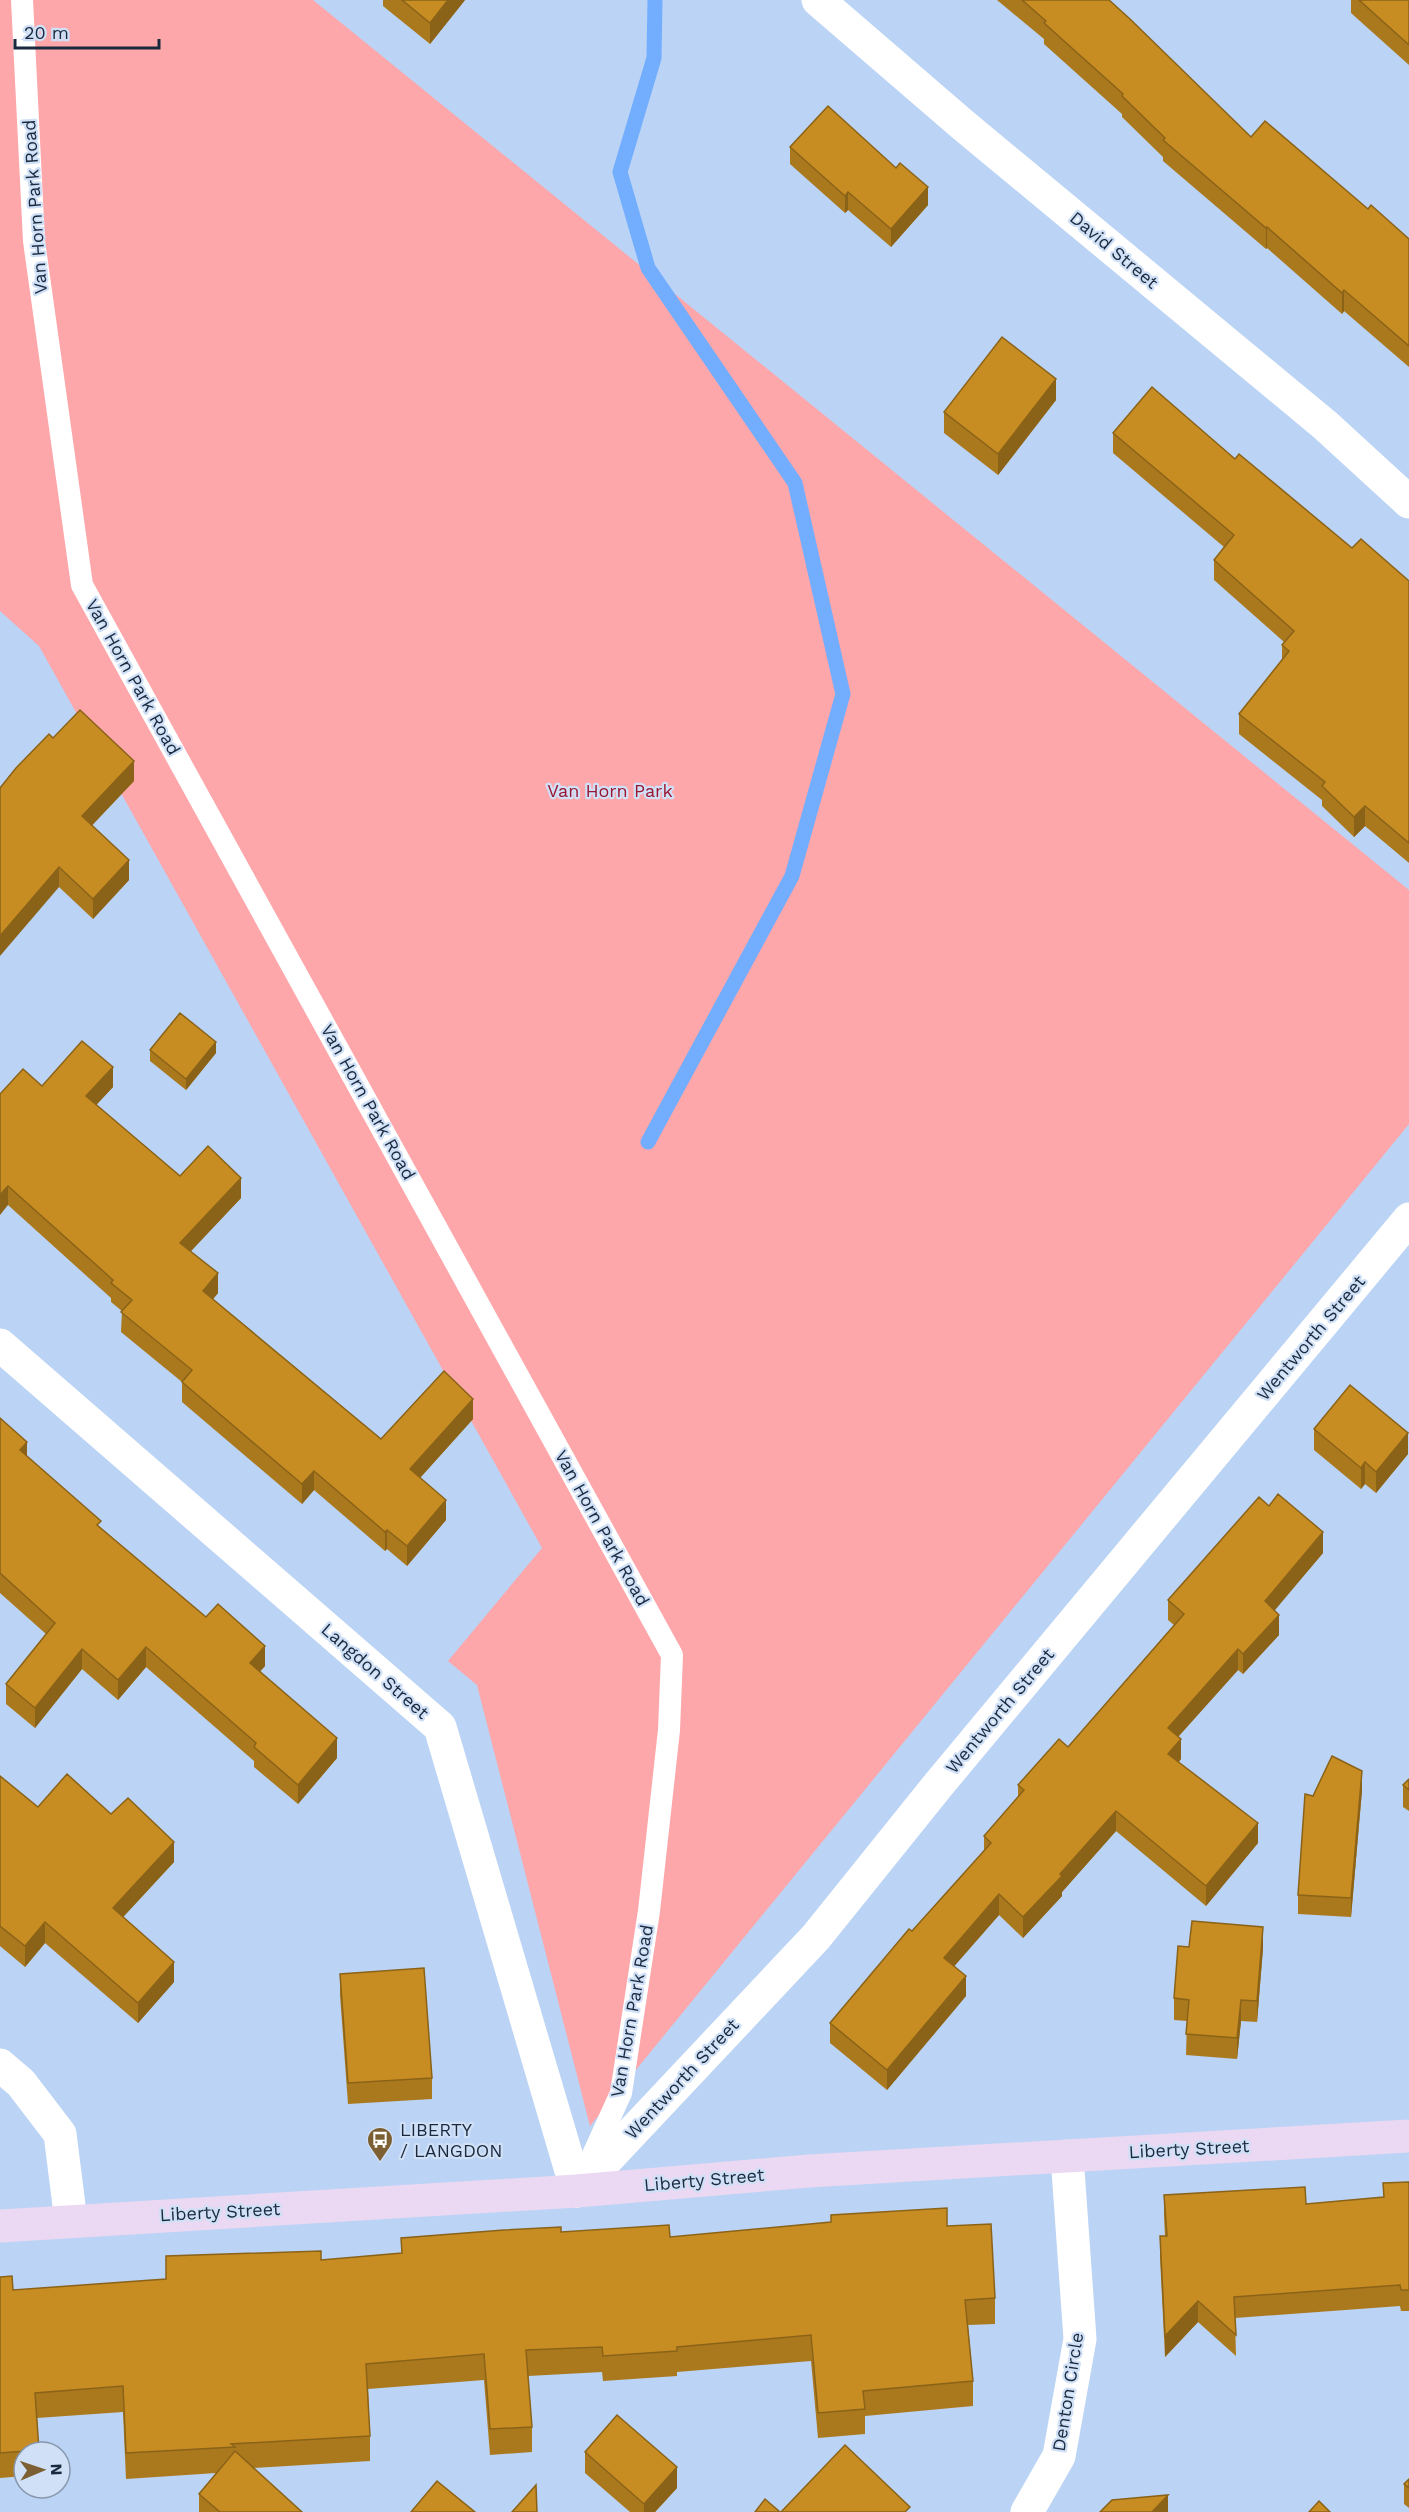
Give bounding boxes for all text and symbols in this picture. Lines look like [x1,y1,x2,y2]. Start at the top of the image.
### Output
scale bar [15,12,159,50]
text: 20 m [24,22,69,43]
street label: Van Horn Park Road [18,119,51,295]
street label: David Street [1066,207,1163,293]
street label: Van Horn Park Road [82,595,185,758]
park label: Van Horn Park [547,780,673,801]
street label: Van Horn Park Road [317,1020,420,1183]
street label: Wentworth Street [1252,1270,1369,1405]
street label: Van Horn Park Road [551,1446,654,1609]
street label: Langdon Street [317,1618,434,1723]
street label: Wentworth Street [941,1643,1058,1778]
street label: Van Horn Park Road [606,1923,657,2099]
street label: Wentworth Street [620,2014,743,2143]
place label: LIBERTY / LANGDON [400,2119,503,2161]
bus stop icon: LIBERTY / LANGDON [365,2125,395,2163]
street label: Liberty Street [1128,2135,1250,2162]
street label: Liberty Street [643,2164,765,2195]
street label: Liberty Street [159,2198,281,2225]
street label: Denton Circle [1048,2331,1087,2453]
north arrow [12,2440,72,2500]
text: N [47,2463,66,2476]

